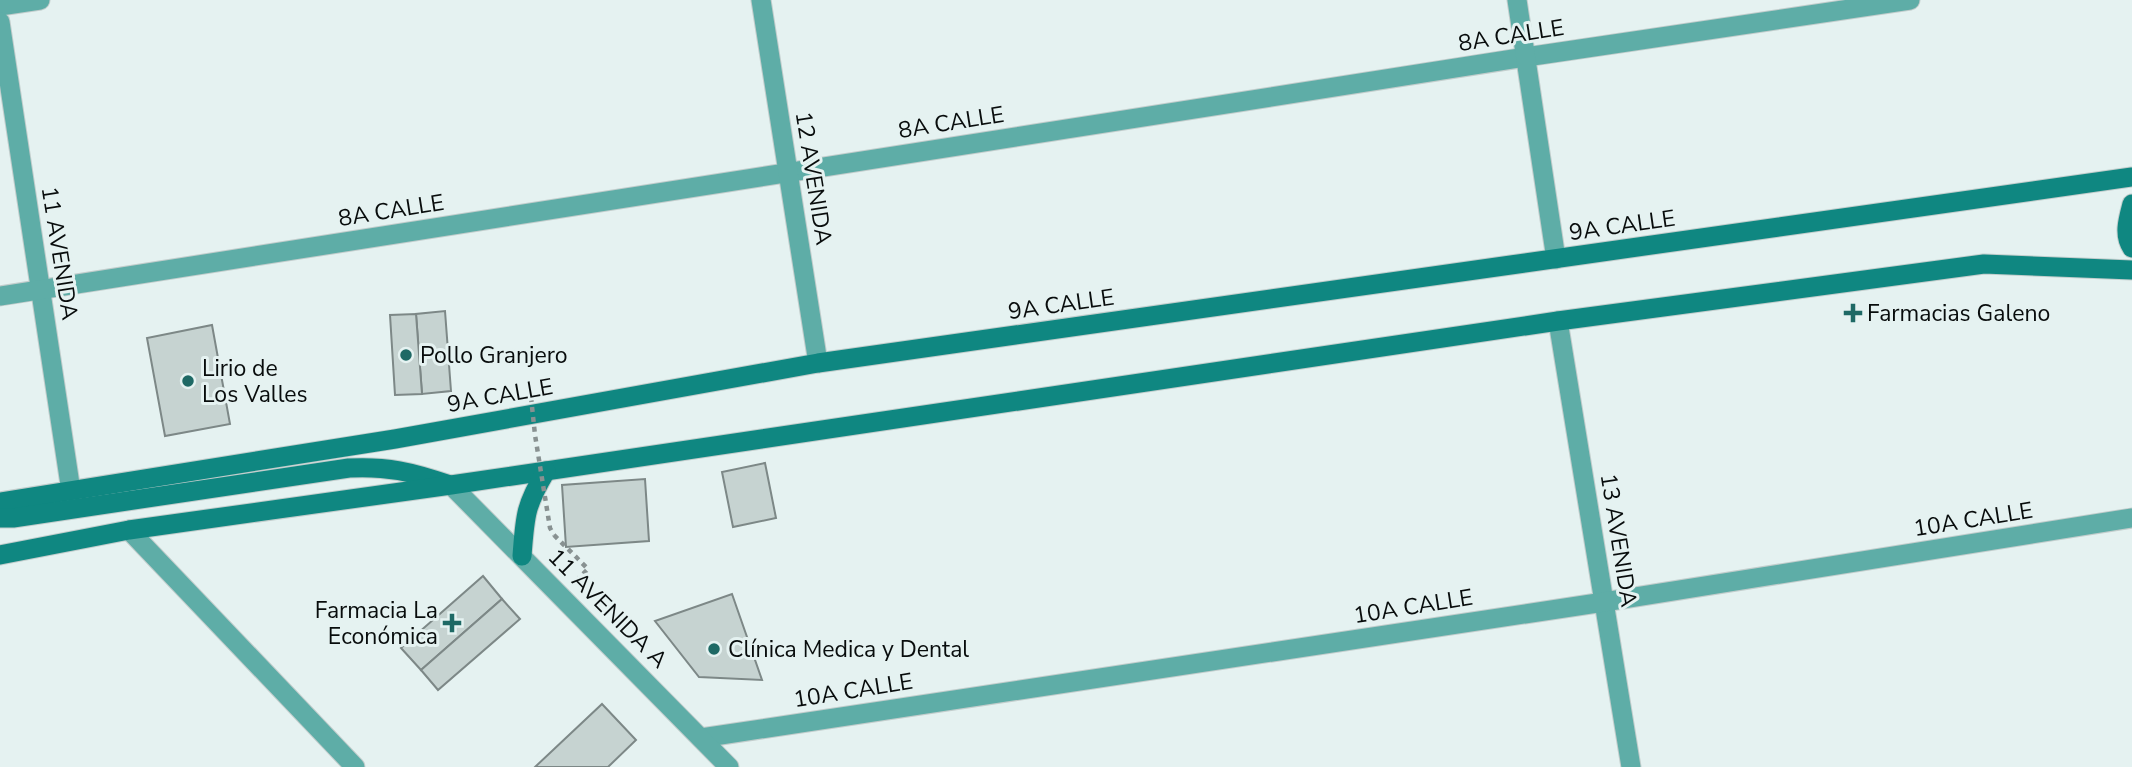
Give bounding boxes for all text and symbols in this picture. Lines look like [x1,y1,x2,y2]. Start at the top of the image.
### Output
street label: 8A CALLE [1456,12,1566,59]
street label: 8A CALLE [896,99,1006,146]
street label: 12 AVENIDA [788,109,839,247]
street label: 11 AVENIDA [34,184,85,322]
street label: 8A CALLE [336,187,446,234]
street label: 9A CALLE [1567,203,1677,248]
street label: 9A CALLE [1006,282,1116,327]
place label: Farmacias Galeno [1867,298,2050,329]
marker: Farmacias Galeno [1845,305,1861,321]
place label: Pollo Granjero [420,340,568,371]
marker: Pollo Granjero [398,347,414,363]
place label: Lirio de Los Valles [202,353,308,410]
street label: 9A CALLE [445,371,555,420]
marker: Lirio de Los Valles [180,373,196,389]
street label: 13 AVENIDA [1593,471,1644,609]
street label: 10A CALLE [1911,495,2035,544]
street label: 11 AVENIDA A [541,542,674,675]
street label: 10A CALLE [1351,582,1475,631]
place label: Farmacia La Económica [315,595,438,652]
marker: Farmacia La Económica [444,615,460,631]
place label: Clínica Medica y Dental [728,634,969,665]
marker: Clínica Medica y Dental [706,641,722,657]
street label: 10A CALLE [791,666,915,715]

